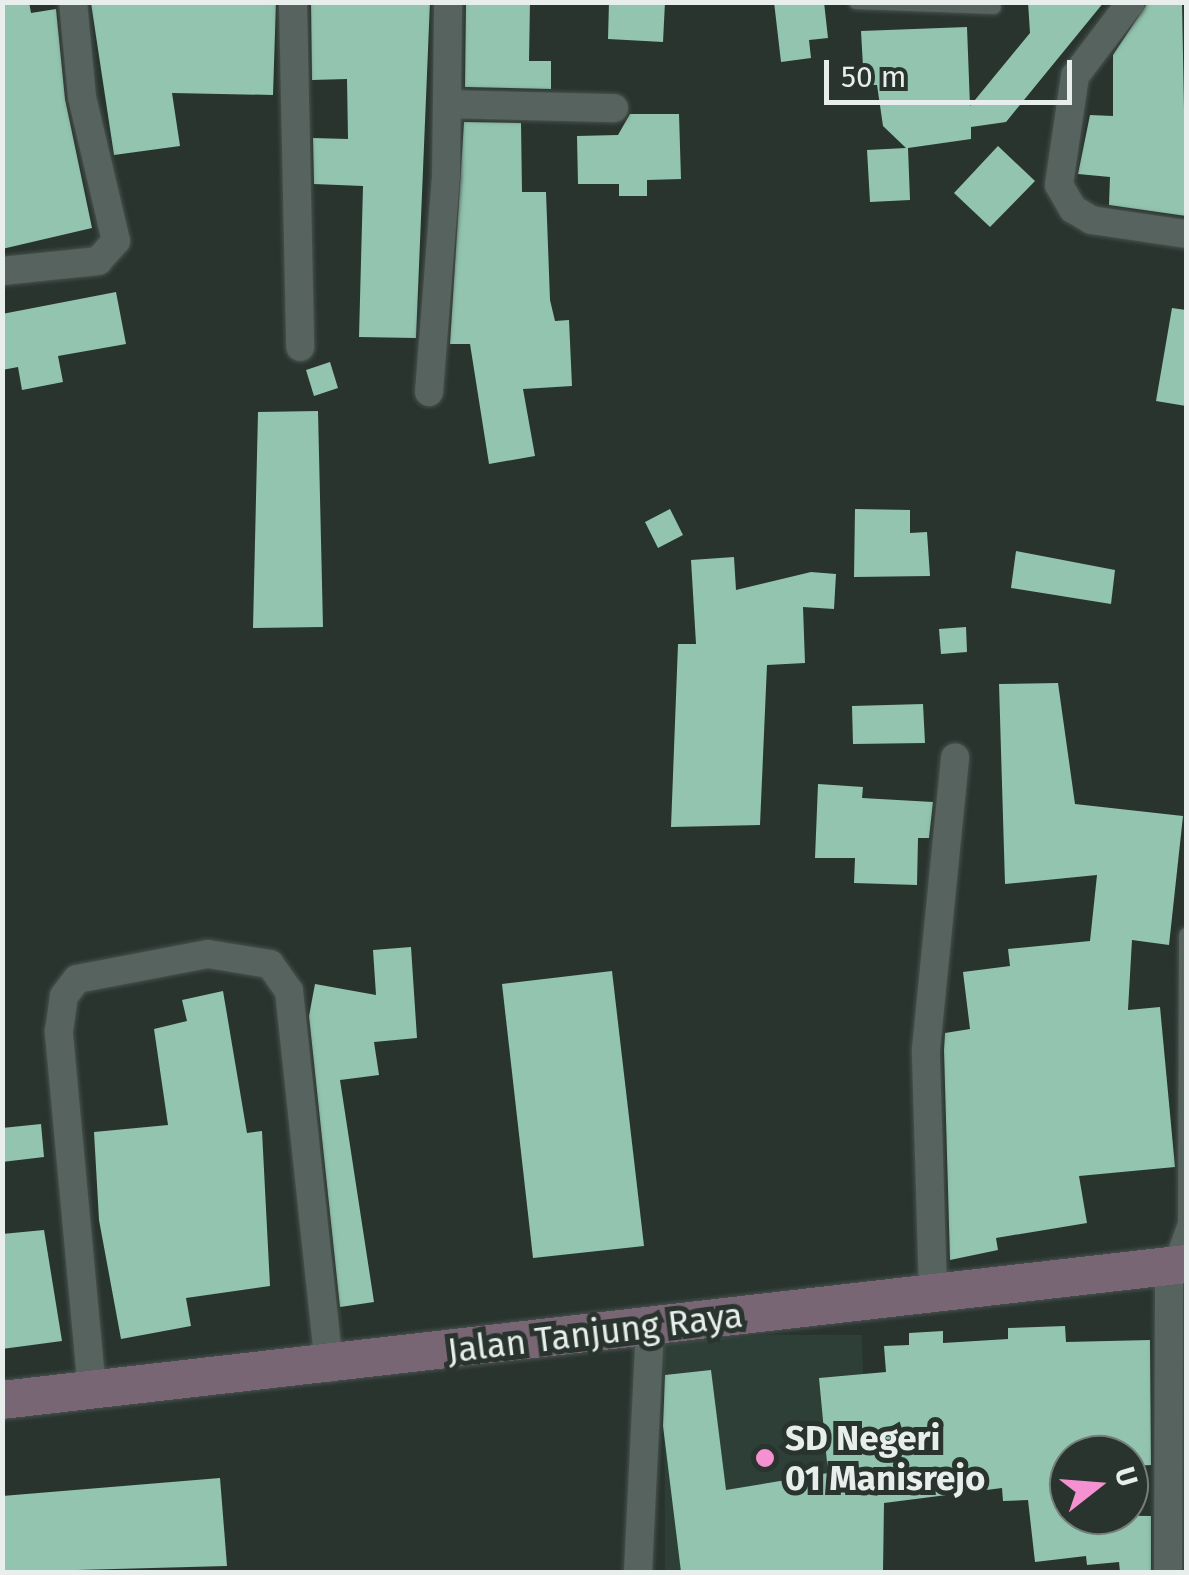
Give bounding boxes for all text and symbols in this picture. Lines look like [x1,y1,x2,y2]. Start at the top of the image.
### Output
scale bar [829,40,1076,102]
text: 50 m [841,59,906,95]
street label: Jalan Tanjung Raya [445,1294,745,1372]
place label: SD Negeri 01 Manisrejo [785,1417,985,1499]
north arrow [1049,1435,1149,1535]
marker: SD Negeri 01 Manisrejo [754,1447,776,1469]
text: U [1108,1463,1145,1490]

